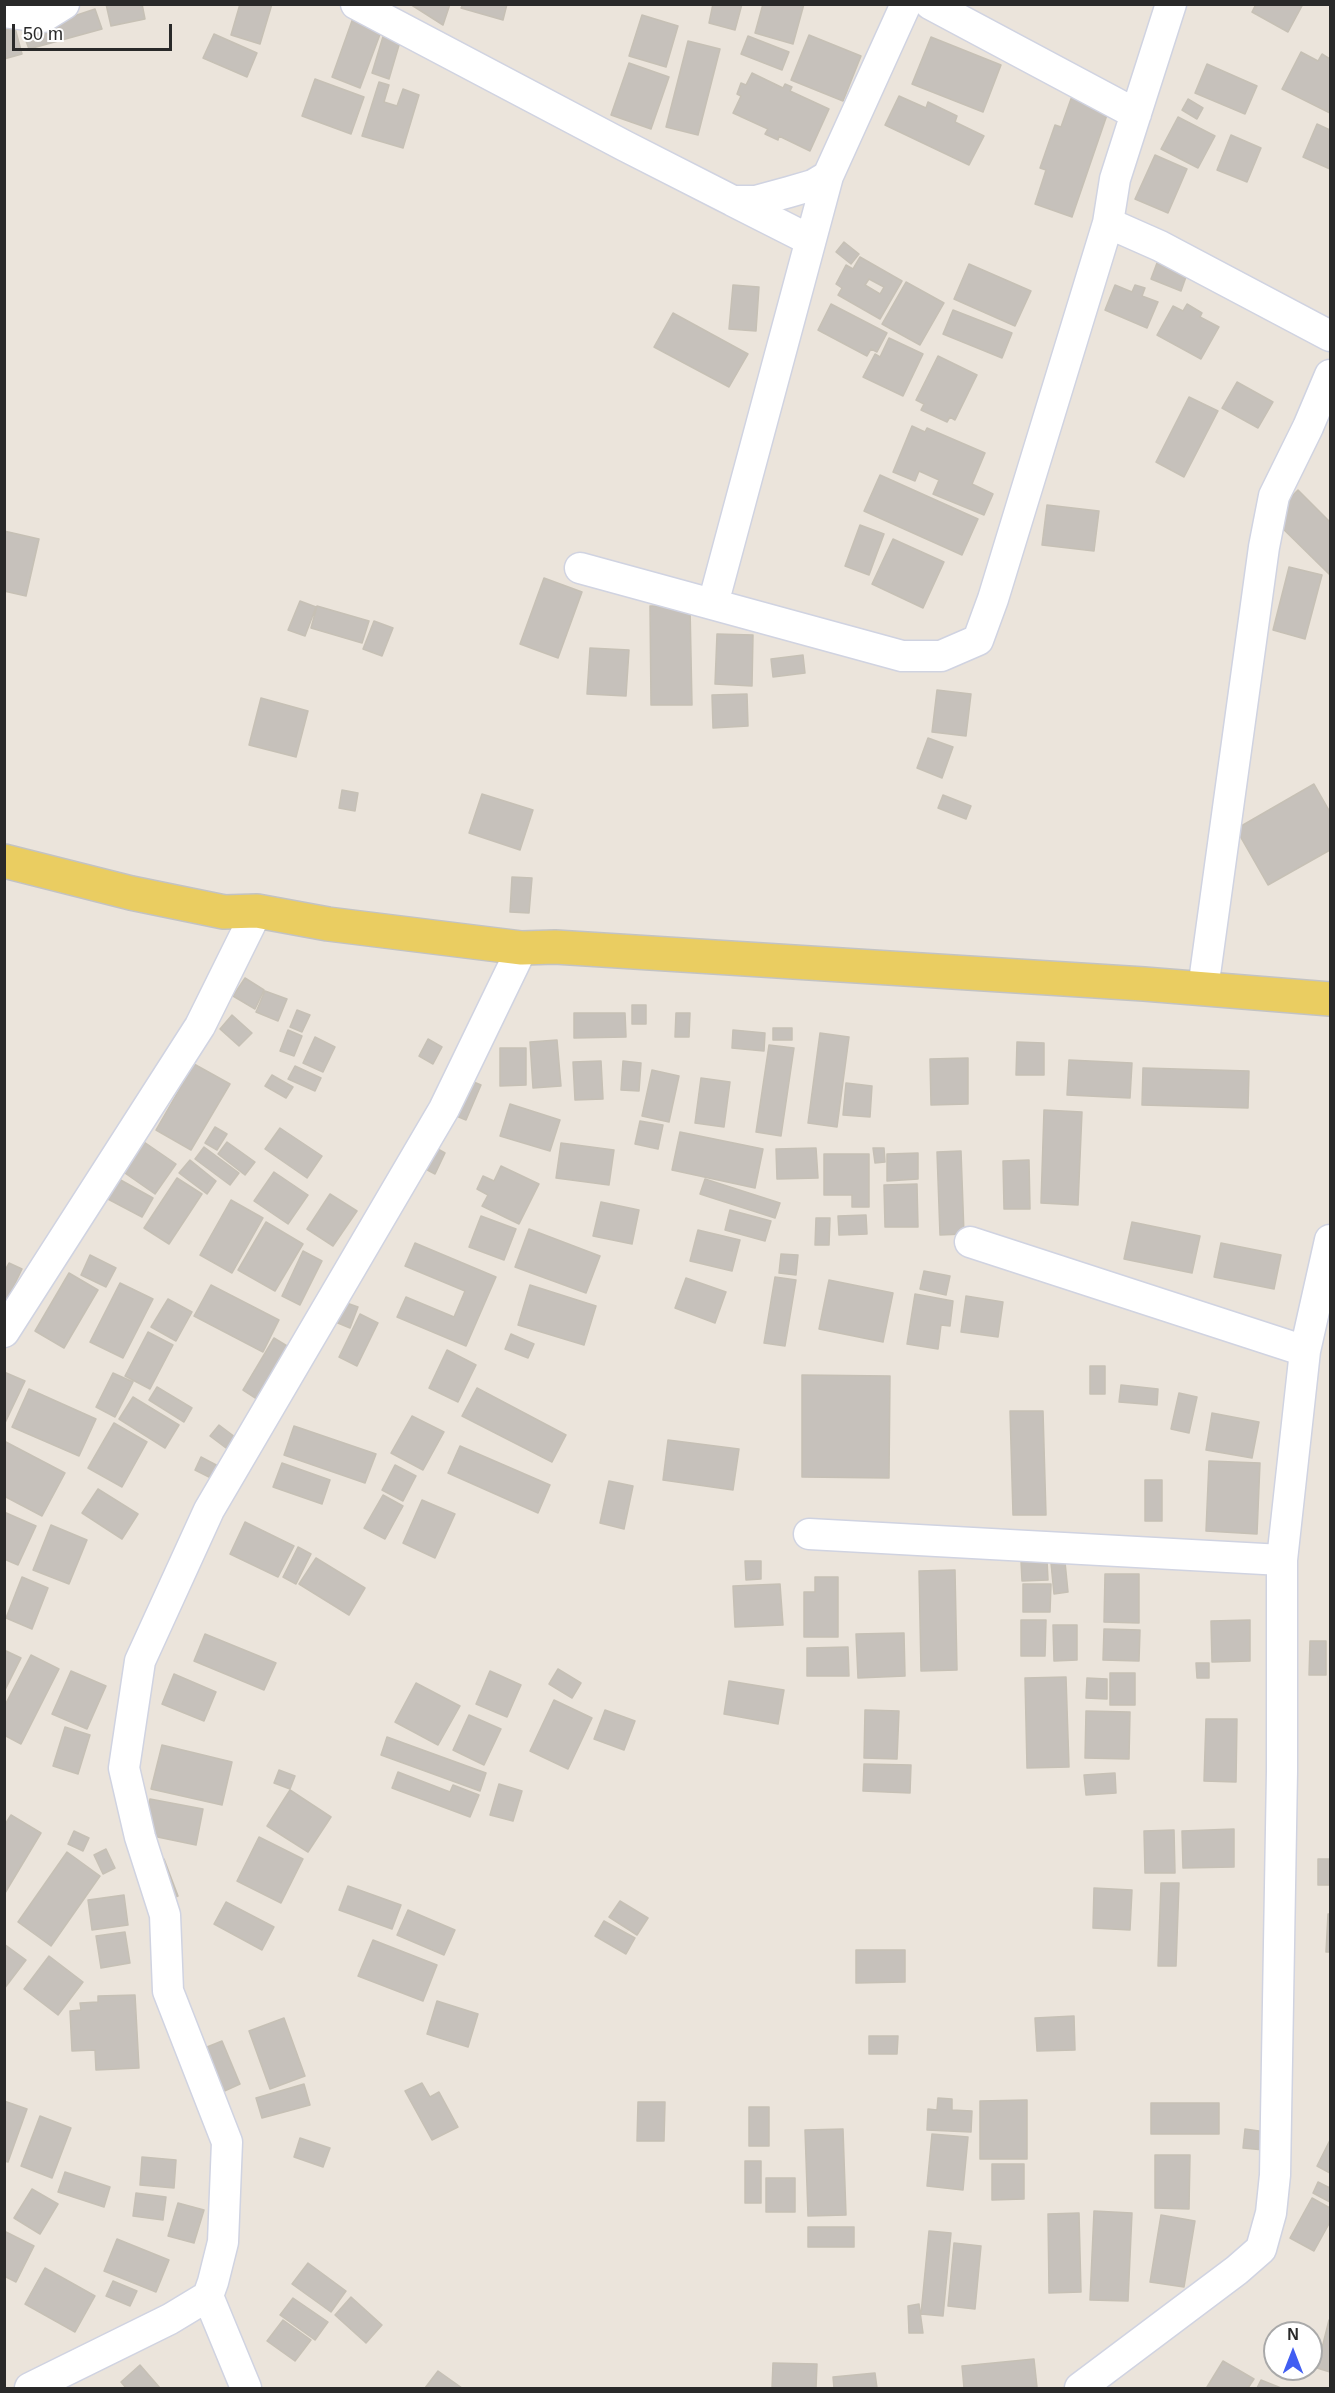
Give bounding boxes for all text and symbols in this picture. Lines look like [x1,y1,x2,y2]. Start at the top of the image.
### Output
scale bar [15,12,176,50]
text: 50 m [23,24,63,44]
north arrow [1263,2321,1323,2381]
text: N [1287,2326,1299,2343]

